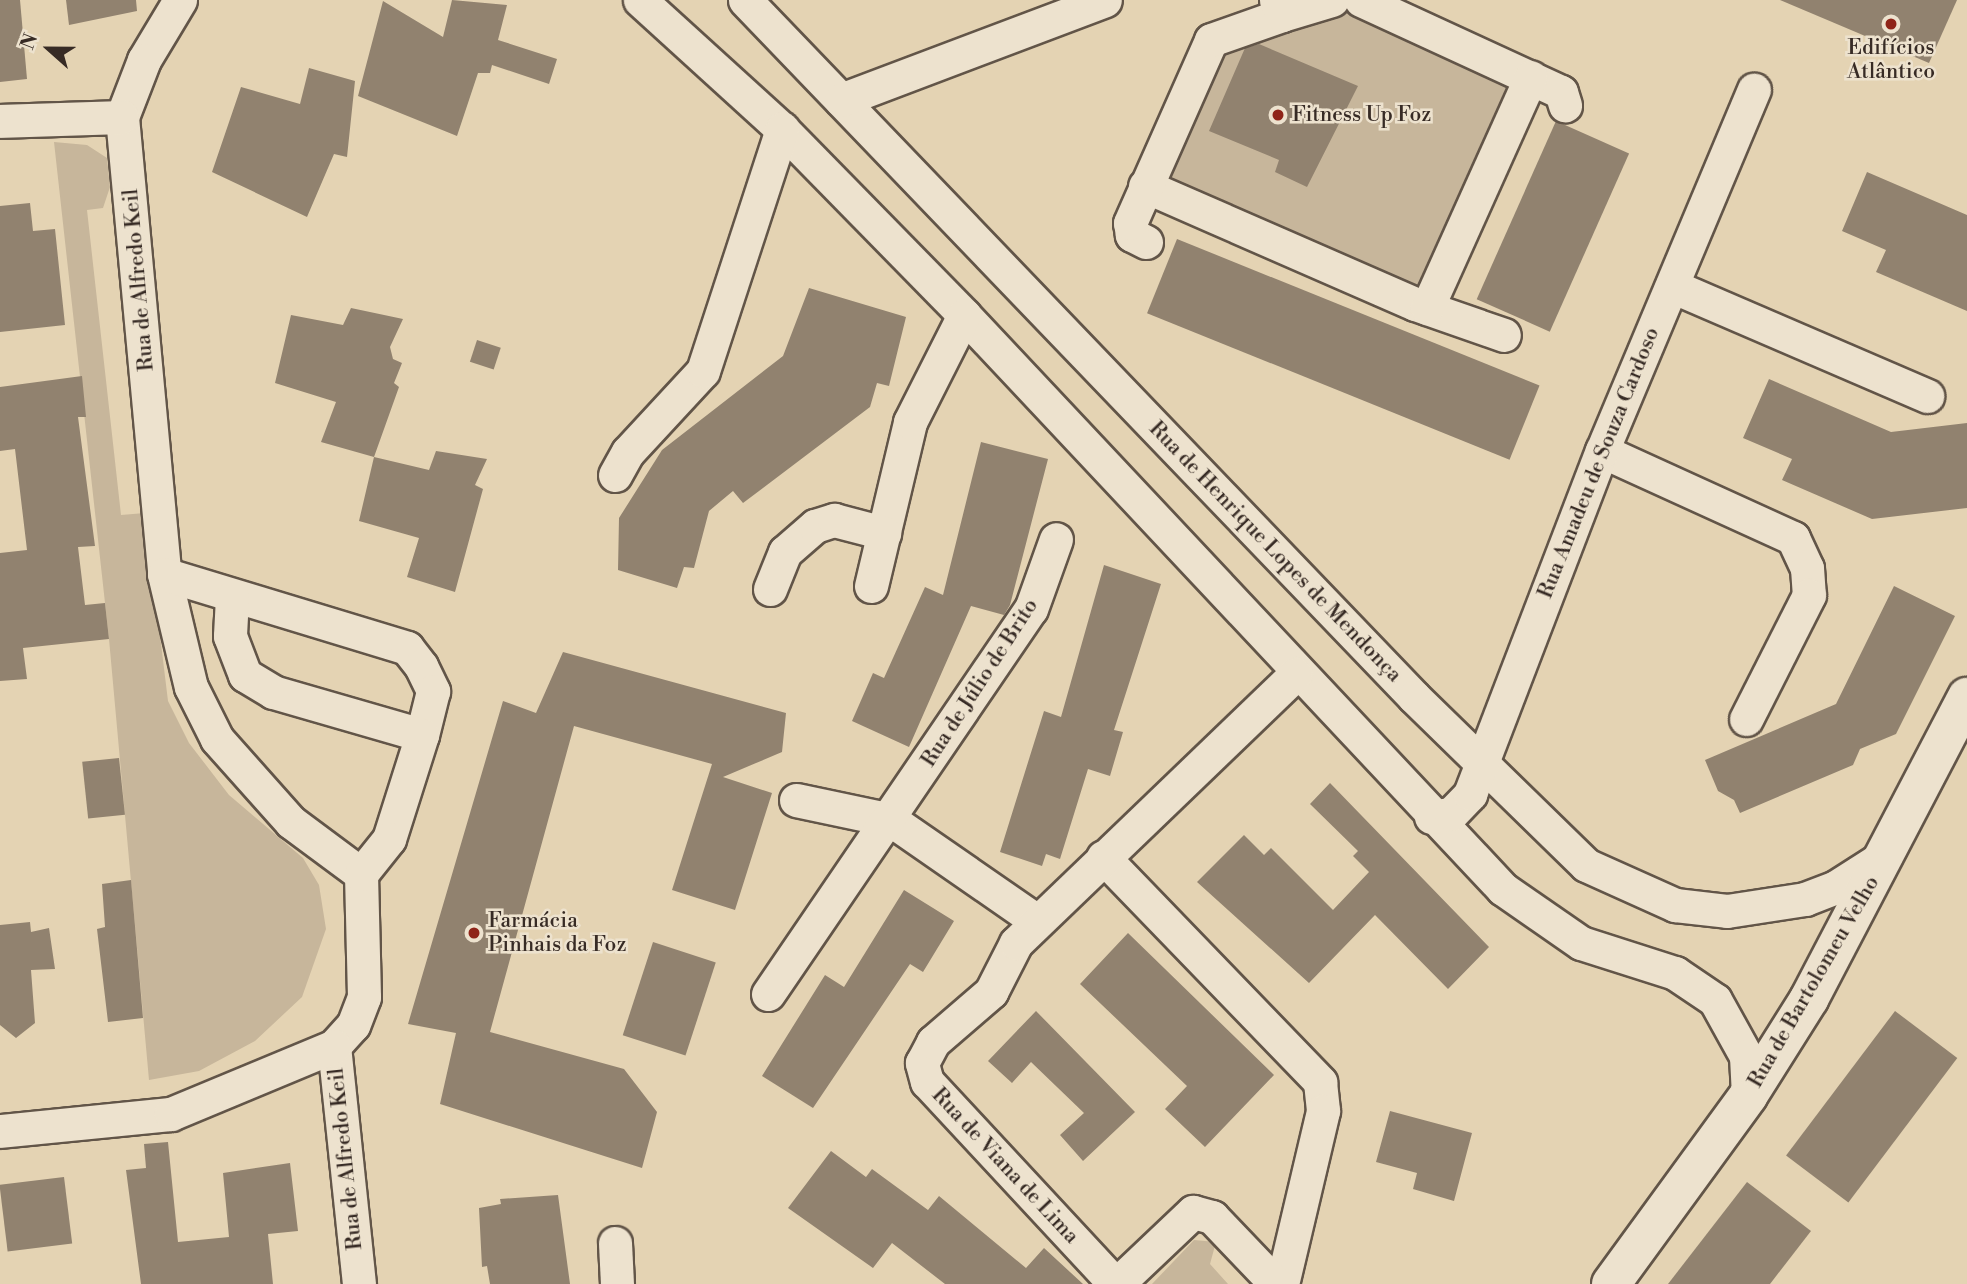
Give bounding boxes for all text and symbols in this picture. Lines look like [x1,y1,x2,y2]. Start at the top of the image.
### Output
north arrow [14,14,84,84]
marker: Edifícios Atlântico [1883,16,1899,32]
text: N [15,30,43,53]
place label: Edifícios Atlântico [1847,35,1935,85]
place label: Fitness Up Foz [1292,102,1431,128]
marker: Fitness Up Foz [1270,107,1286,123]
street label: Rua de Alfredo Keil [118,188,160,372]
street label: Rua Amadeu de Souza Cardoso [1533,324,1665,602]
street label: Rua de Henrique Lopes de Mendonça [1143,416,1407,688]
street label: Rua de Júlio de Brito [916,594,1044,772]
street label: Rua de Bartolomeu Velho [1743,872,1885,1092]
place label: Farmácia Pinhais da Foz [488,908,626,958]
marker: Farmácia Pinhais da Foz [466,925,482,941]
street label: Rua de Alfredo Keil [324,1067,368,1251]
street label: Rua de Viana de Lima [926,1083,1084,1249]

